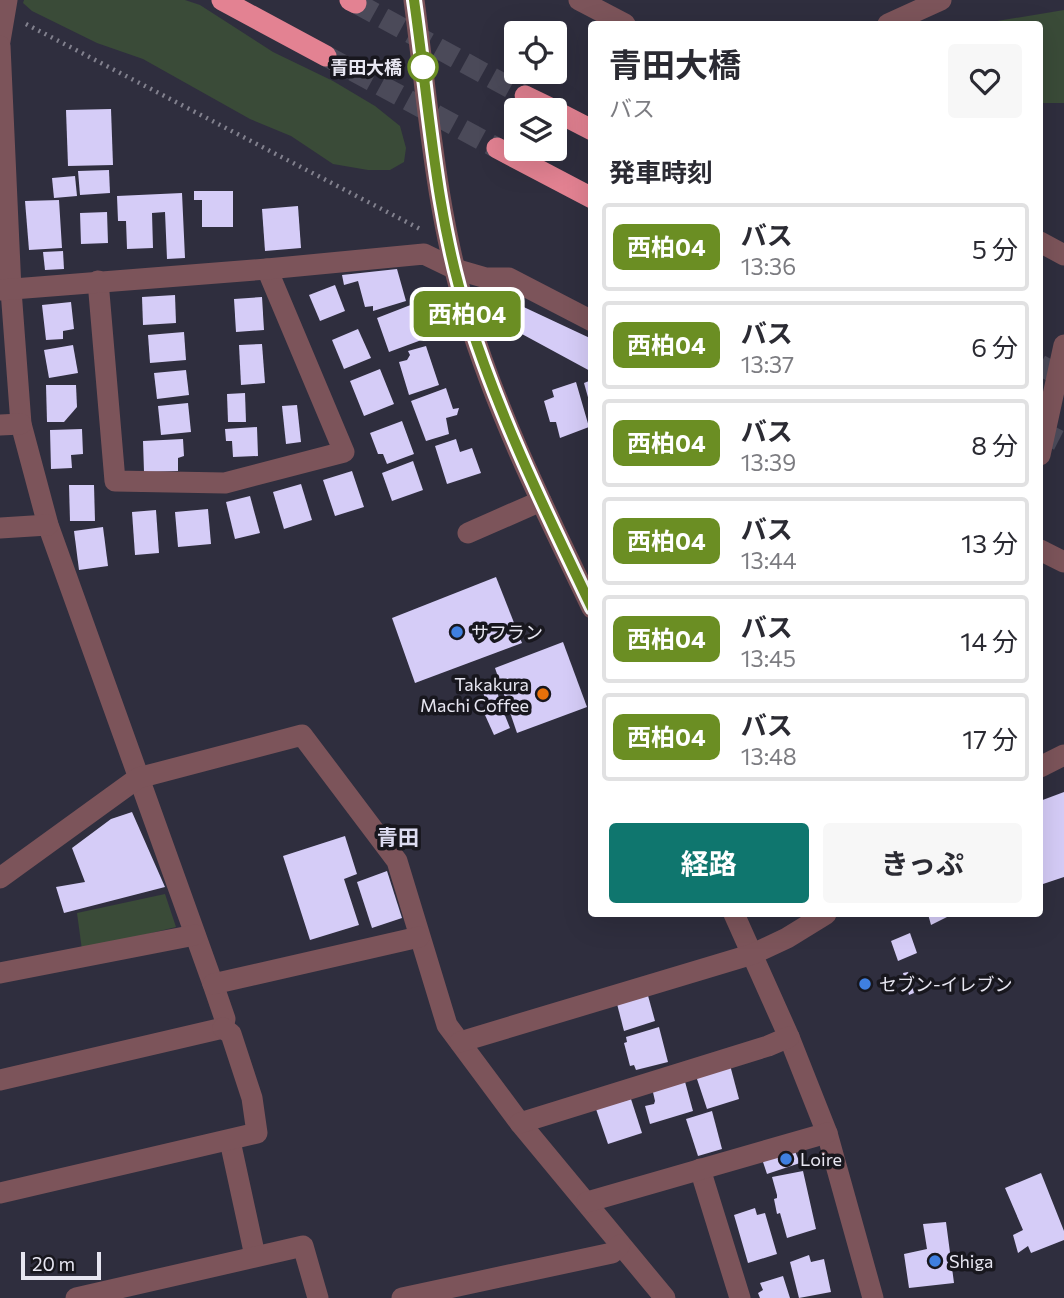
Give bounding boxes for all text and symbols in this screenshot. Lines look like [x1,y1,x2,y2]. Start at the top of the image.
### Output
map controls [504,21,567,161]
button: locate [504,21,567,84]
text: 青田大橋 [609,43,741,84]
button: heart [948,44,1022,118]
marker: 青田大橋 [408,52,438,82]
place label: 青田大橋 [330,56,402,78]
text: バス [609,94,655,122]
button: layers [504,98,567,161]
text: 発車時刻 [609,156,713,187]
text: バス [741,219,793,250]
text: 西柏04 [627,232,706,261]
text: 5 分 [972,233,1018,264]
text: 13:36 [741,252,796,280]
line badge: 西柏04 [418,291,516,337]
text: 西柏04 [428,299,506,328]
text: バス [741,317,793,348]
text: 西柏04 [627,330,706,359]
text: 6 分 [971,331,1018,362]
text: 13:37 [741,350,794,378]
text: バス [741,415,793,446]
text: 西柏04 [627,428,706,457]
text: 8 分 [971,429,1018,460]
text: 13:39 [741,448,796,476]
text: バス [741,513,793,544]
text: 西柏04 [627,526,706,555]
text: 13 分 [961,527,1018,558]
text: 13:44 [741,546,797,574]
text: バス [741,611,793,642]
place label: サフラン [471,621,543,643]
marker: サフラン [449,624,465,640]
text: 西柏04 [627,624,706,653]
text: 14 分 [960,625,1018,656]
text: 13:45 [741,644,796,672]
place label: Takakura Machi Coffee [420,673,529,716]
marker: Takakura Machi Coffee [535,686,551,702]
text: バス [741,709,793,740]
text: 西柏04 [627,722,706,751]
text: 17 分 [962,723,1018,754]
text: 13:48 [741,742,797,770]
button: 経路 [609,823,809,903]
button: きっぷ [823,823,1022,903]
district label: 青田 [377,824,419,849]
place label: セブン-イレブン [879,973,1013,995]
marker: セブン-イレブン [857,976,873,992]
place label: Loire [800,1148,842,1170]
marker: Loire [778,1151,794,1167]
scale bar [21,1249,102,1281]
place label: Shiga [949,1250,994,1272]
text: 20 m [32,1252,75,1275]
marker: Shiga [927,1253,943,1269]

